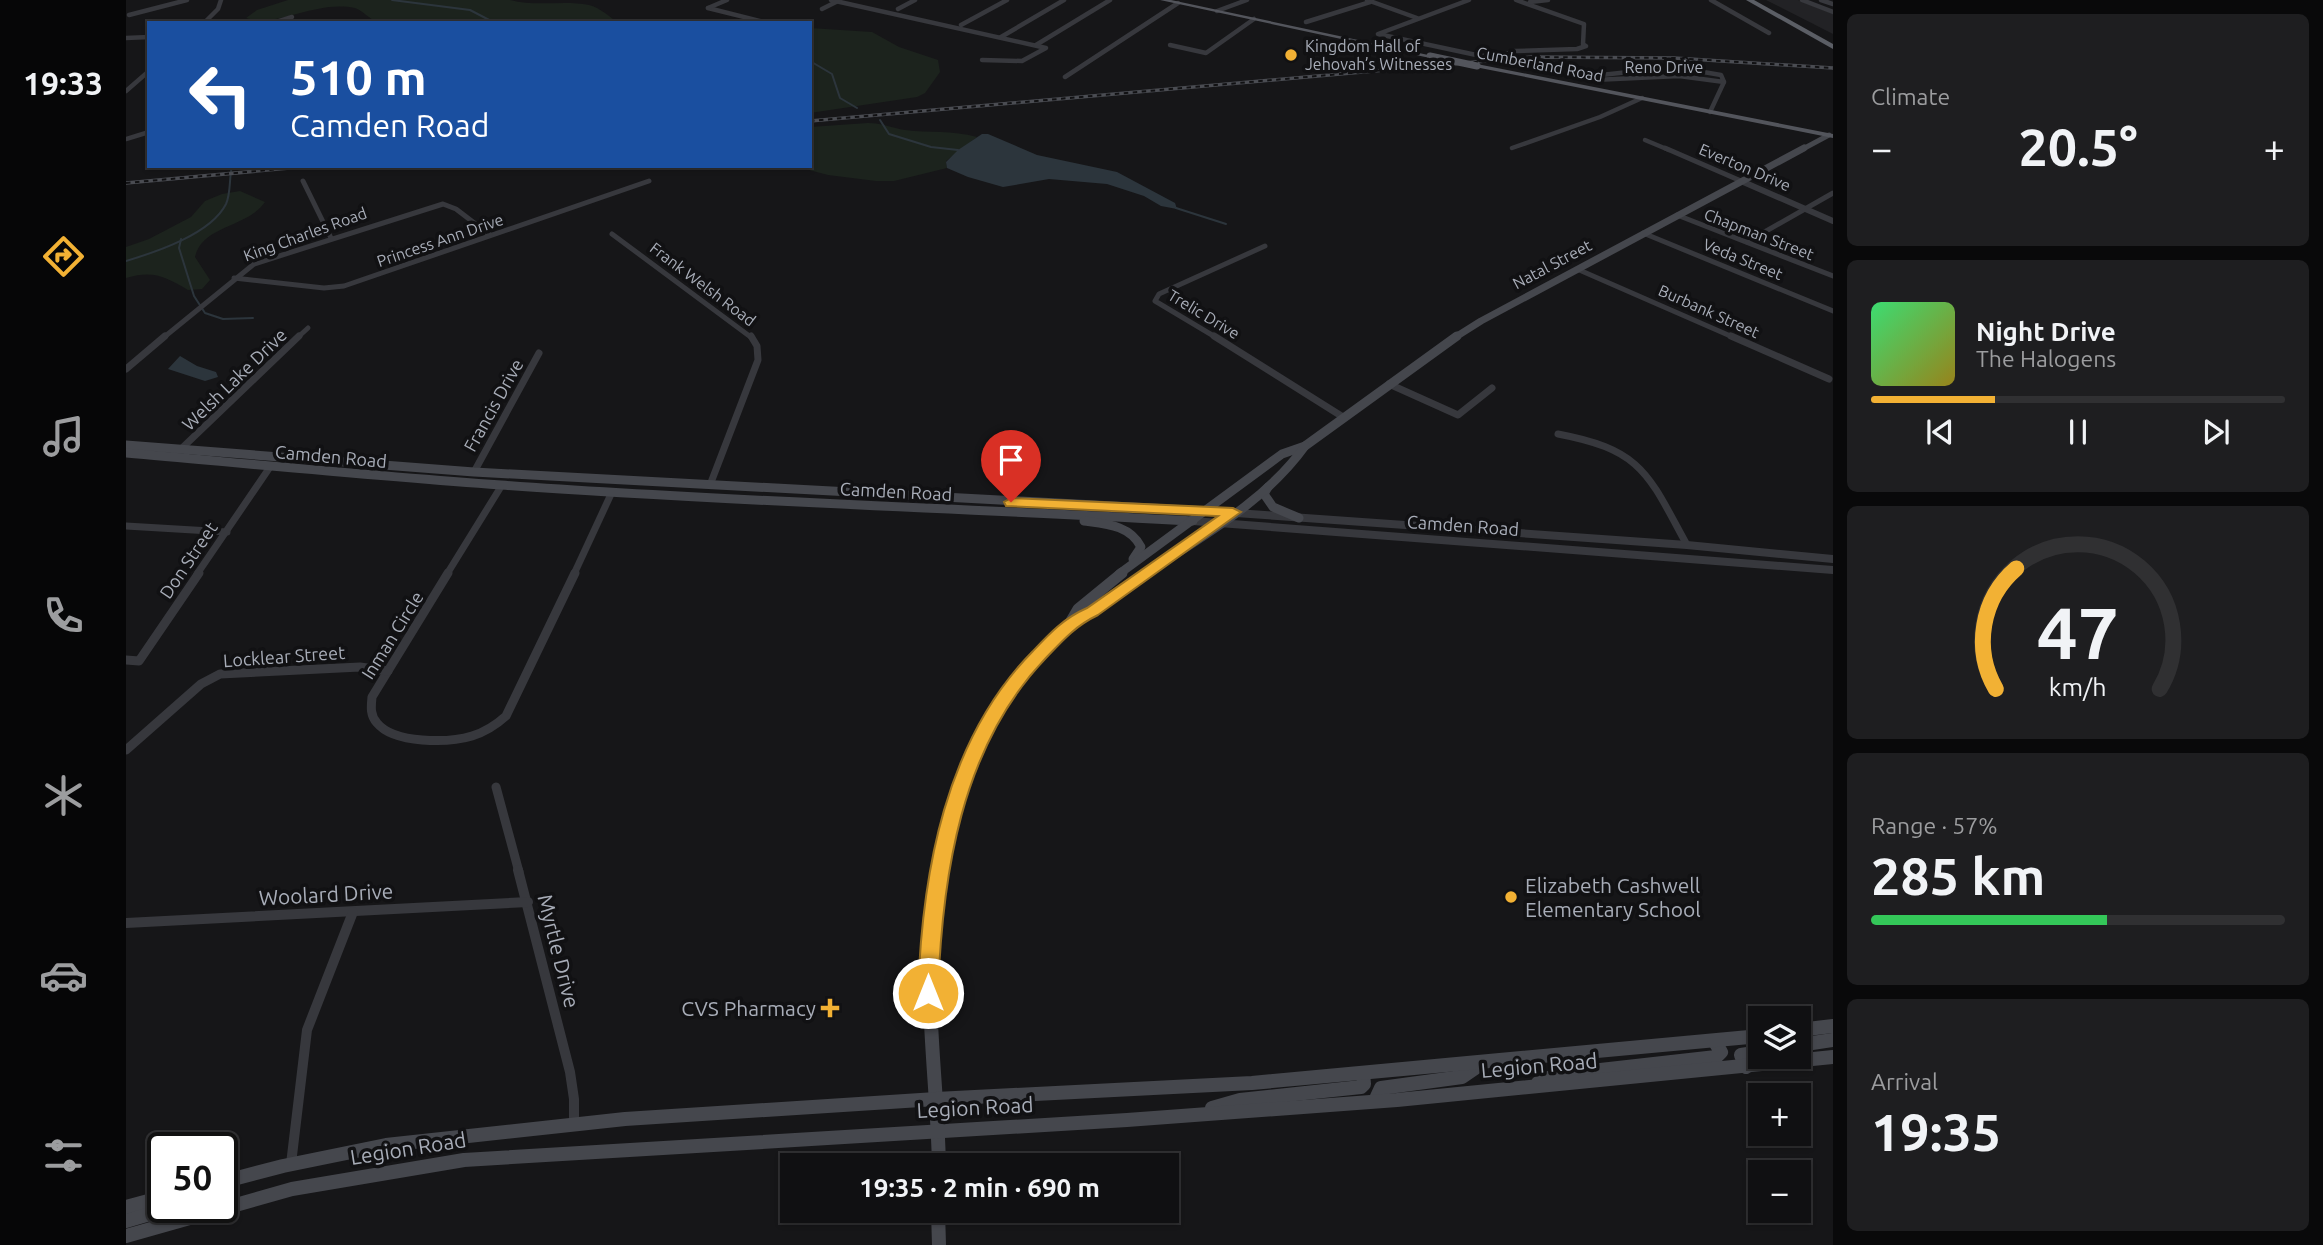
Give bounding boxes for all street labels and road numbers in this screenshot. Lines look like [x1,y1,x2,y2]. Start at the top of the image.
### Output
street label: Cumberland Road [1475,43,1605,85]
street label: Reno Drive [1625,58,1703,76]
street label: Everton Drive [1697,140,1793,194]
street label: King Charles Road [241,203,369,265]
street label: Chapman Street [1702,205,1817,263]
street label: Princess Ann Drive [374,210,506,270]
street label: Natal Street [1510,235,1595,292]
street label: Veda Street [1701,235,1786,283]
street label: Frank Welsh Road [647,238,759,330]
street label: Burbank Street [1656,281,1763,342]
street label: Trelic Drive [1165,286,1243,342]
street label: Welsh Lake Drive [178,324,290,434]
street label: Francis Drive [459,355,527,455]
street label: Camden Road [274,441,388,471]
street label: Camden Road [839,478,953,504]
street label: Camden Road [1406,511,1520,539]
street label: Don Street [155,518,221,602]
street label: Inman Circle [357,588,427,682]
street label: Locklear Street [222,642,346,670]
street label: Woolard Drive [258,878,394,910]
street label: Myrtle Drive [533,892,585,1010]
street label: Legion Road [1480,1048,1598,1082]
street label: Legion Road [916,1092,1034,1122]
street label: Legion Road [348,1127,468,1169]

